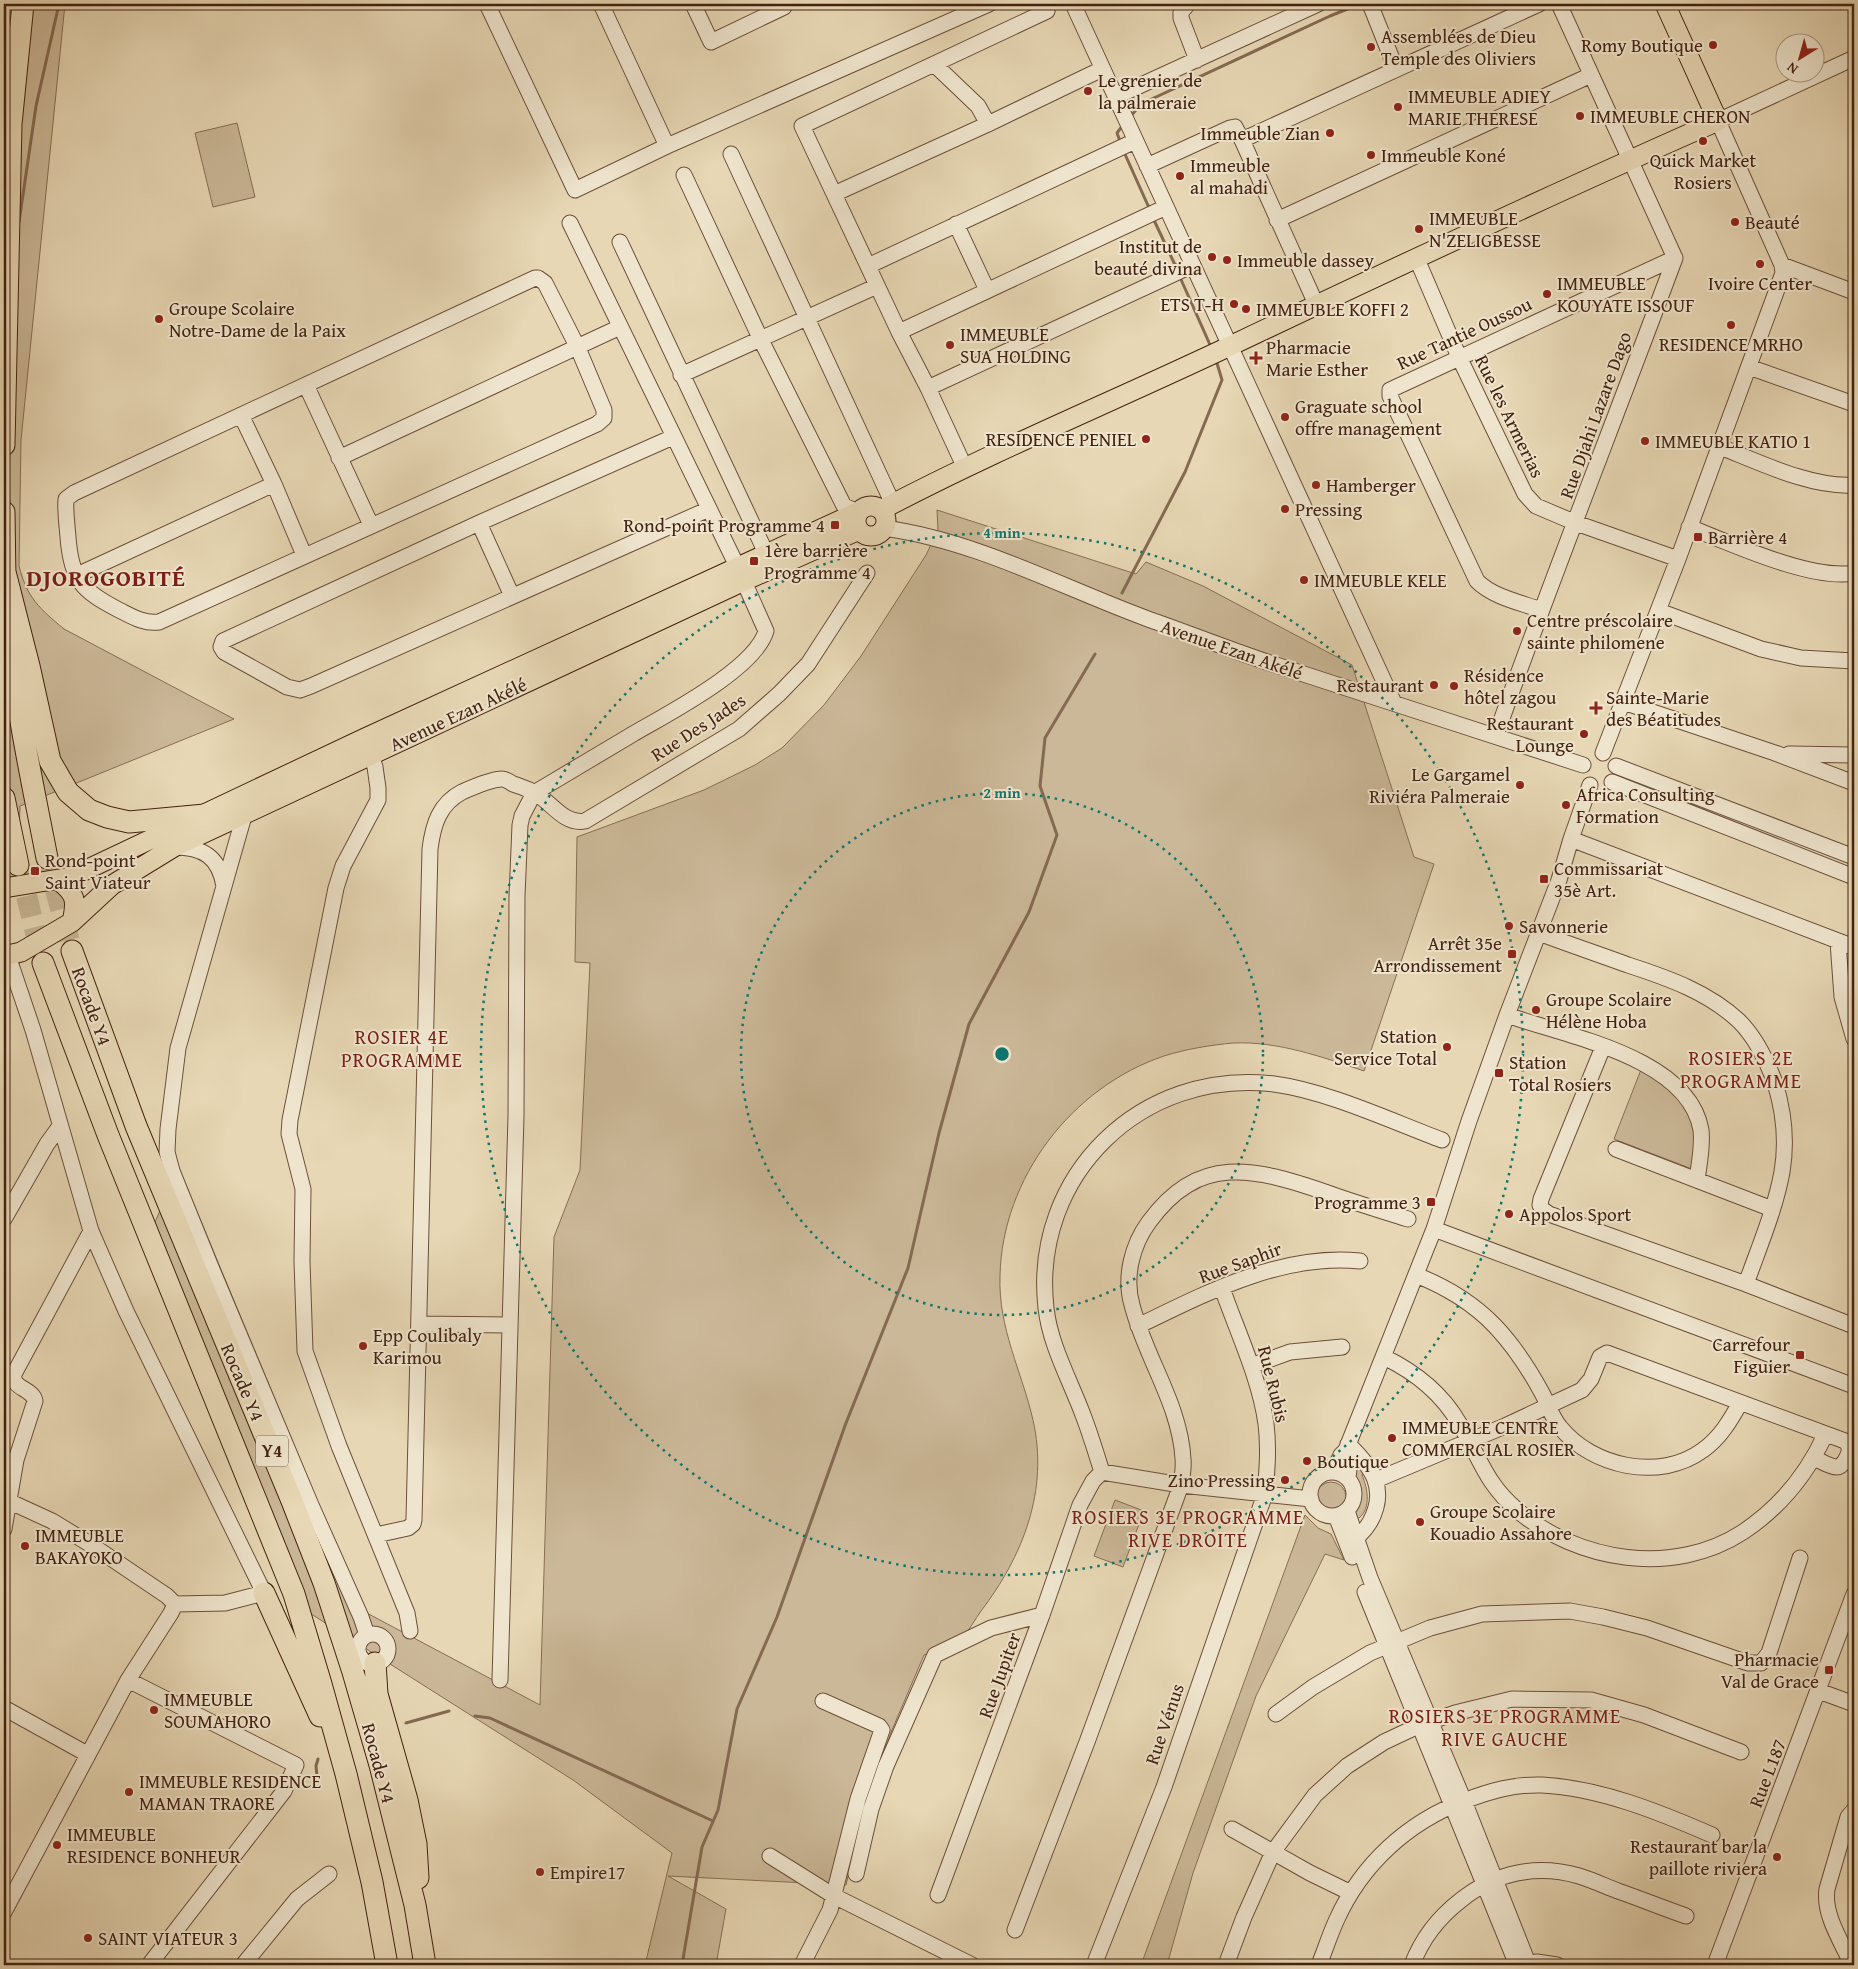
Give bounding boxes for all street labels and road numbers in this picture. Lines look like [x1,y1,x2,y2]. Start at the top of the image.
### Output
street label: Rue Tantie Oussou [1392,289,1537,377]
street label: Rue Djahi Lazare Dago [1552,328,1638,502]
street label: Rue les Armerias [1468,350,1552,482]
street label: Avenue Ezan Akélé [1157,612,1307,686]
street label: Avenue Ezan Akélé [385,670,531,758]
street label: Rue Des Jades [645,686,751,768]
street label: Rocade Y4 [65,963,119,1049]
street label: Rue Saphir [1194,1234,1286,1290]
street label: Rocade Y4 [214,1339,272,1425]
street label: Rue Rubis [1251,1343,1297,1425]
road number: Y4 [256,1435,288,1466]
street label: Rue Jupiter [971,1628,1028,1722]
street label: Rue Vénus [1137,1680,1191,1768]
street label: Rocade Y4 [355,1720,403,1806]
street label: Rue L187 [1741,1735,1793,1811]

